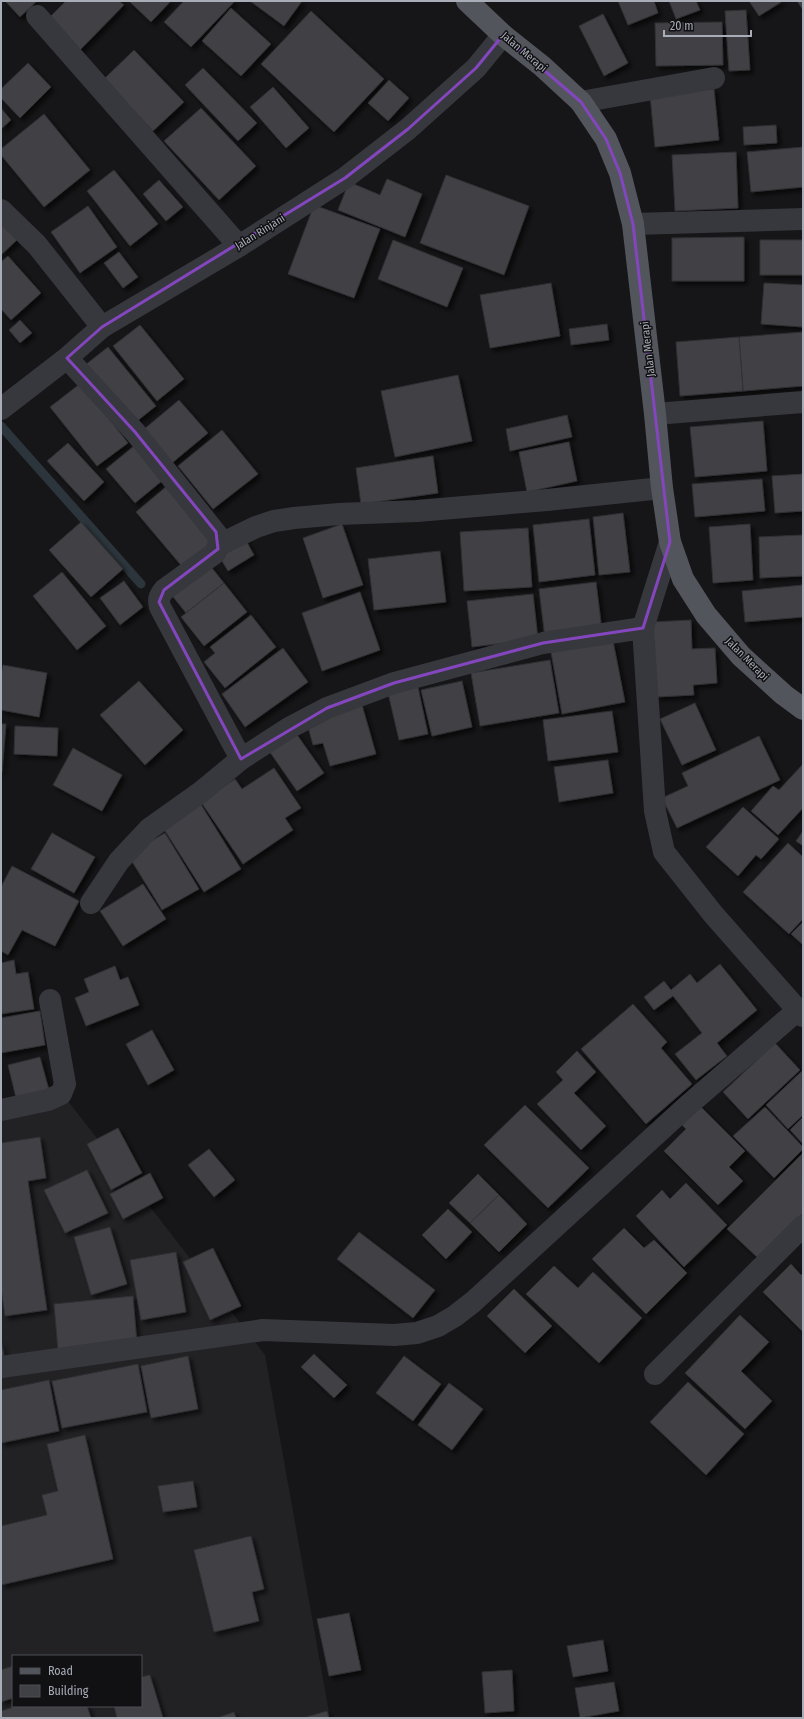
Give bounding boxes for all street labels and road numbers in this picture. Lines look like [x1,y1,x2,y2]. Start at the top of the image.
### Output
street label: Jalan Merapi [498,29,550,75]
street label: Jalan Rinjani [233,211,287,252]
street label: Jalan Merapi [638,320,658,377]
street label: Jalan Merapi [723,635,771,683]

